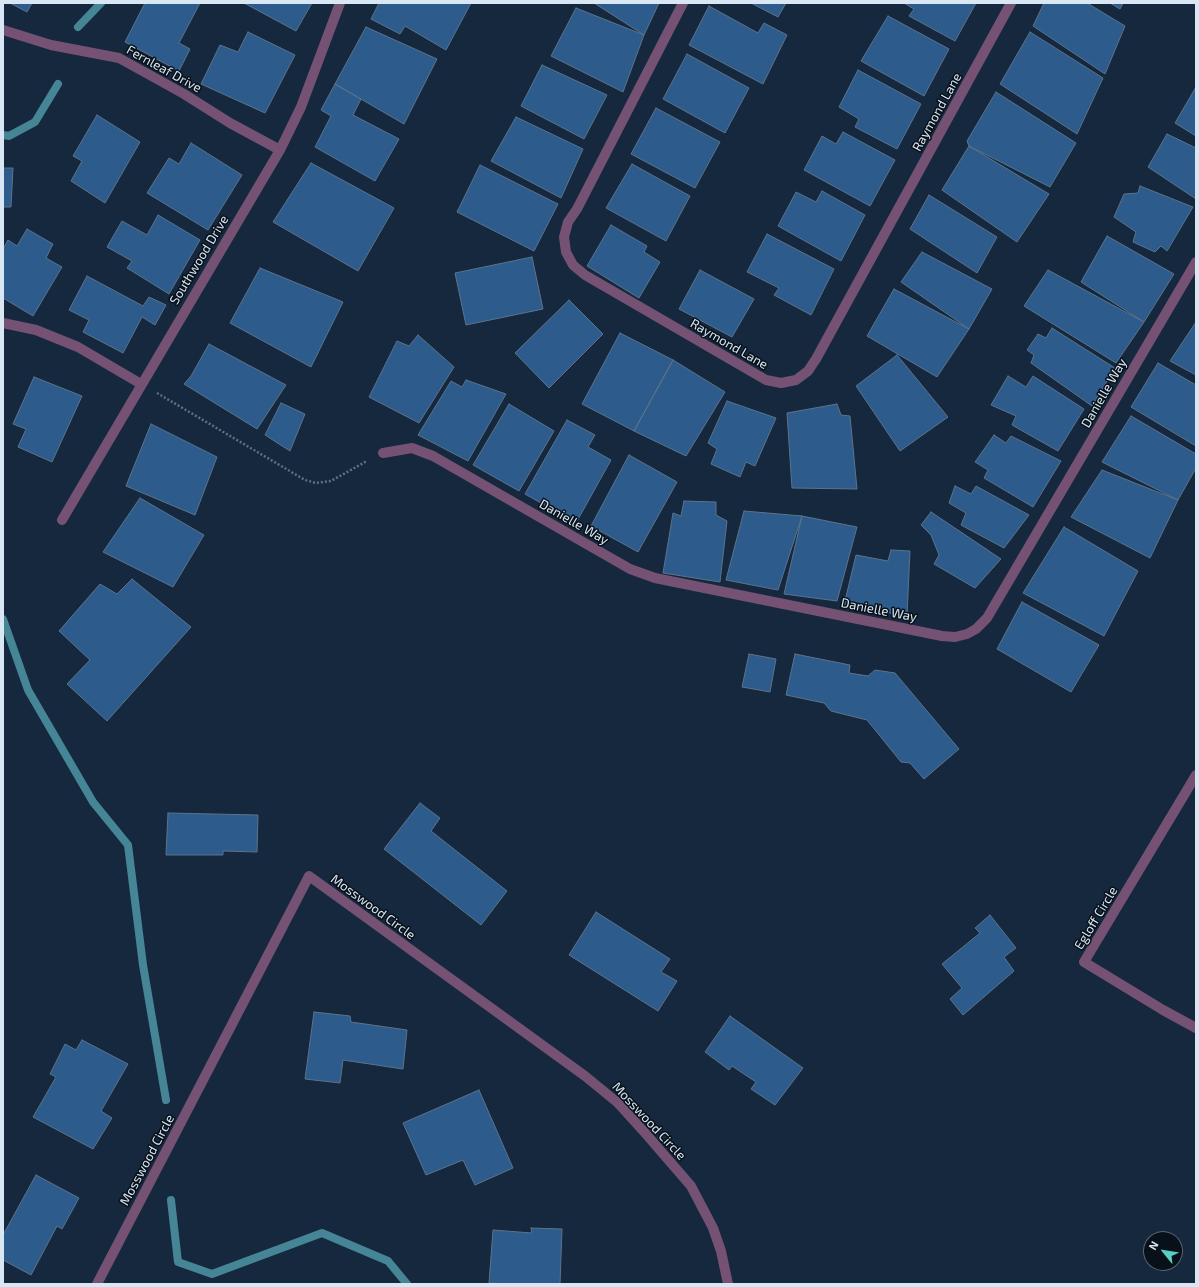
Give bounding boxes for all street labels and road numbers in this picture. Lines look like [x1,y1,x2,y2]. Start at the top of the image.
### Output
street label: Fernleaf Drive [124,42,204,96]
street label: Raymond Lane [909,70,965,154]
street label: Southwood Drive [166,213,232,307]
street label: Raymond Lane [687,315,771,373]
street label: Danielle Way [1078,356,1130,430]
street label: Danielle Way [537,496,611,548]
street label: Danielle Way [840,595,918,625]
street label: Mosswood Circle [328,871,418,943]
street label: Egloff Circle [1071,884,1121,952]
street label: Mosswood Circle [609,1079,689,1163]
street label: Mosswood Circle [116,1112,178,1208]

